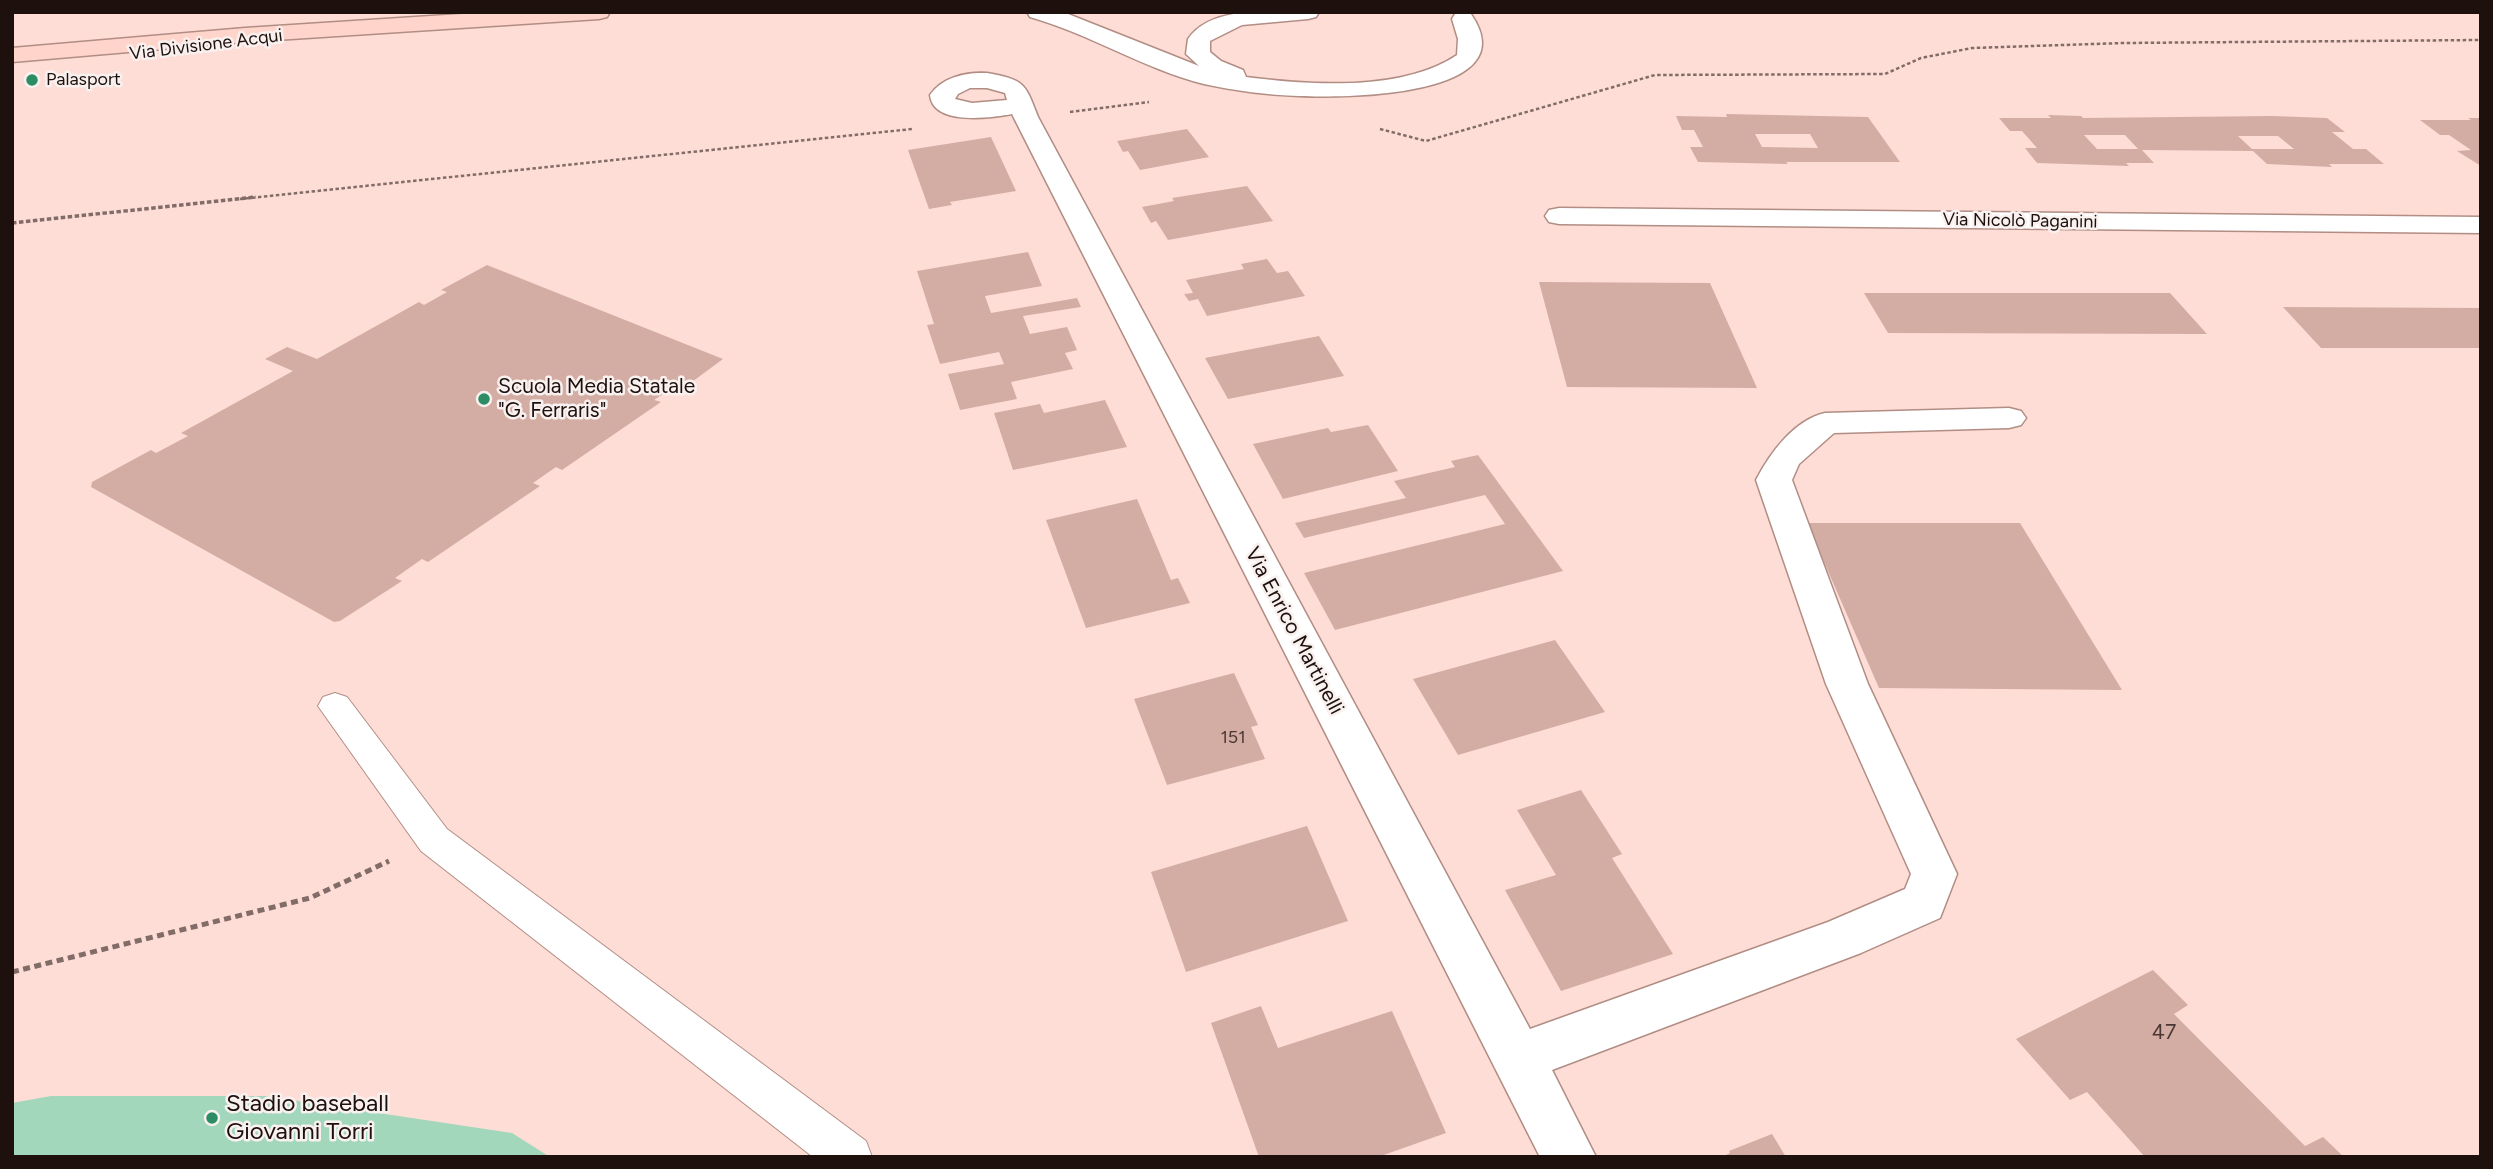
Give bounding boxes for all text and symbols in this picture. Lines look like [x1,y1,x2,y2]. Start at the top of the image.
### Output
street label: Via Divisione Acqui [128,25,284,65]
place label: Palasport [46,69,121,91]
marker: Palasport [24,72,40,88]
street label: Via Nicolò Paganini [1942,209,2098,233]
place label: Scuola Media Statale "G. Ferraris" [498,374,695,424]
marker: Scuola Media Statale "G. Ferraris" [476,391,492,407]
street label: Via Enrico Martinelli [1239,543,1349,719]
house number: 151 [1220,727,1246,749]
house number: 47 [2152,1020,2176,1046]
place label: Stadio baseball Giovanni Torri [226,1090,389,1146]
marker: Stadio baseball Giovanni Torri [204,1110,220,1126]

